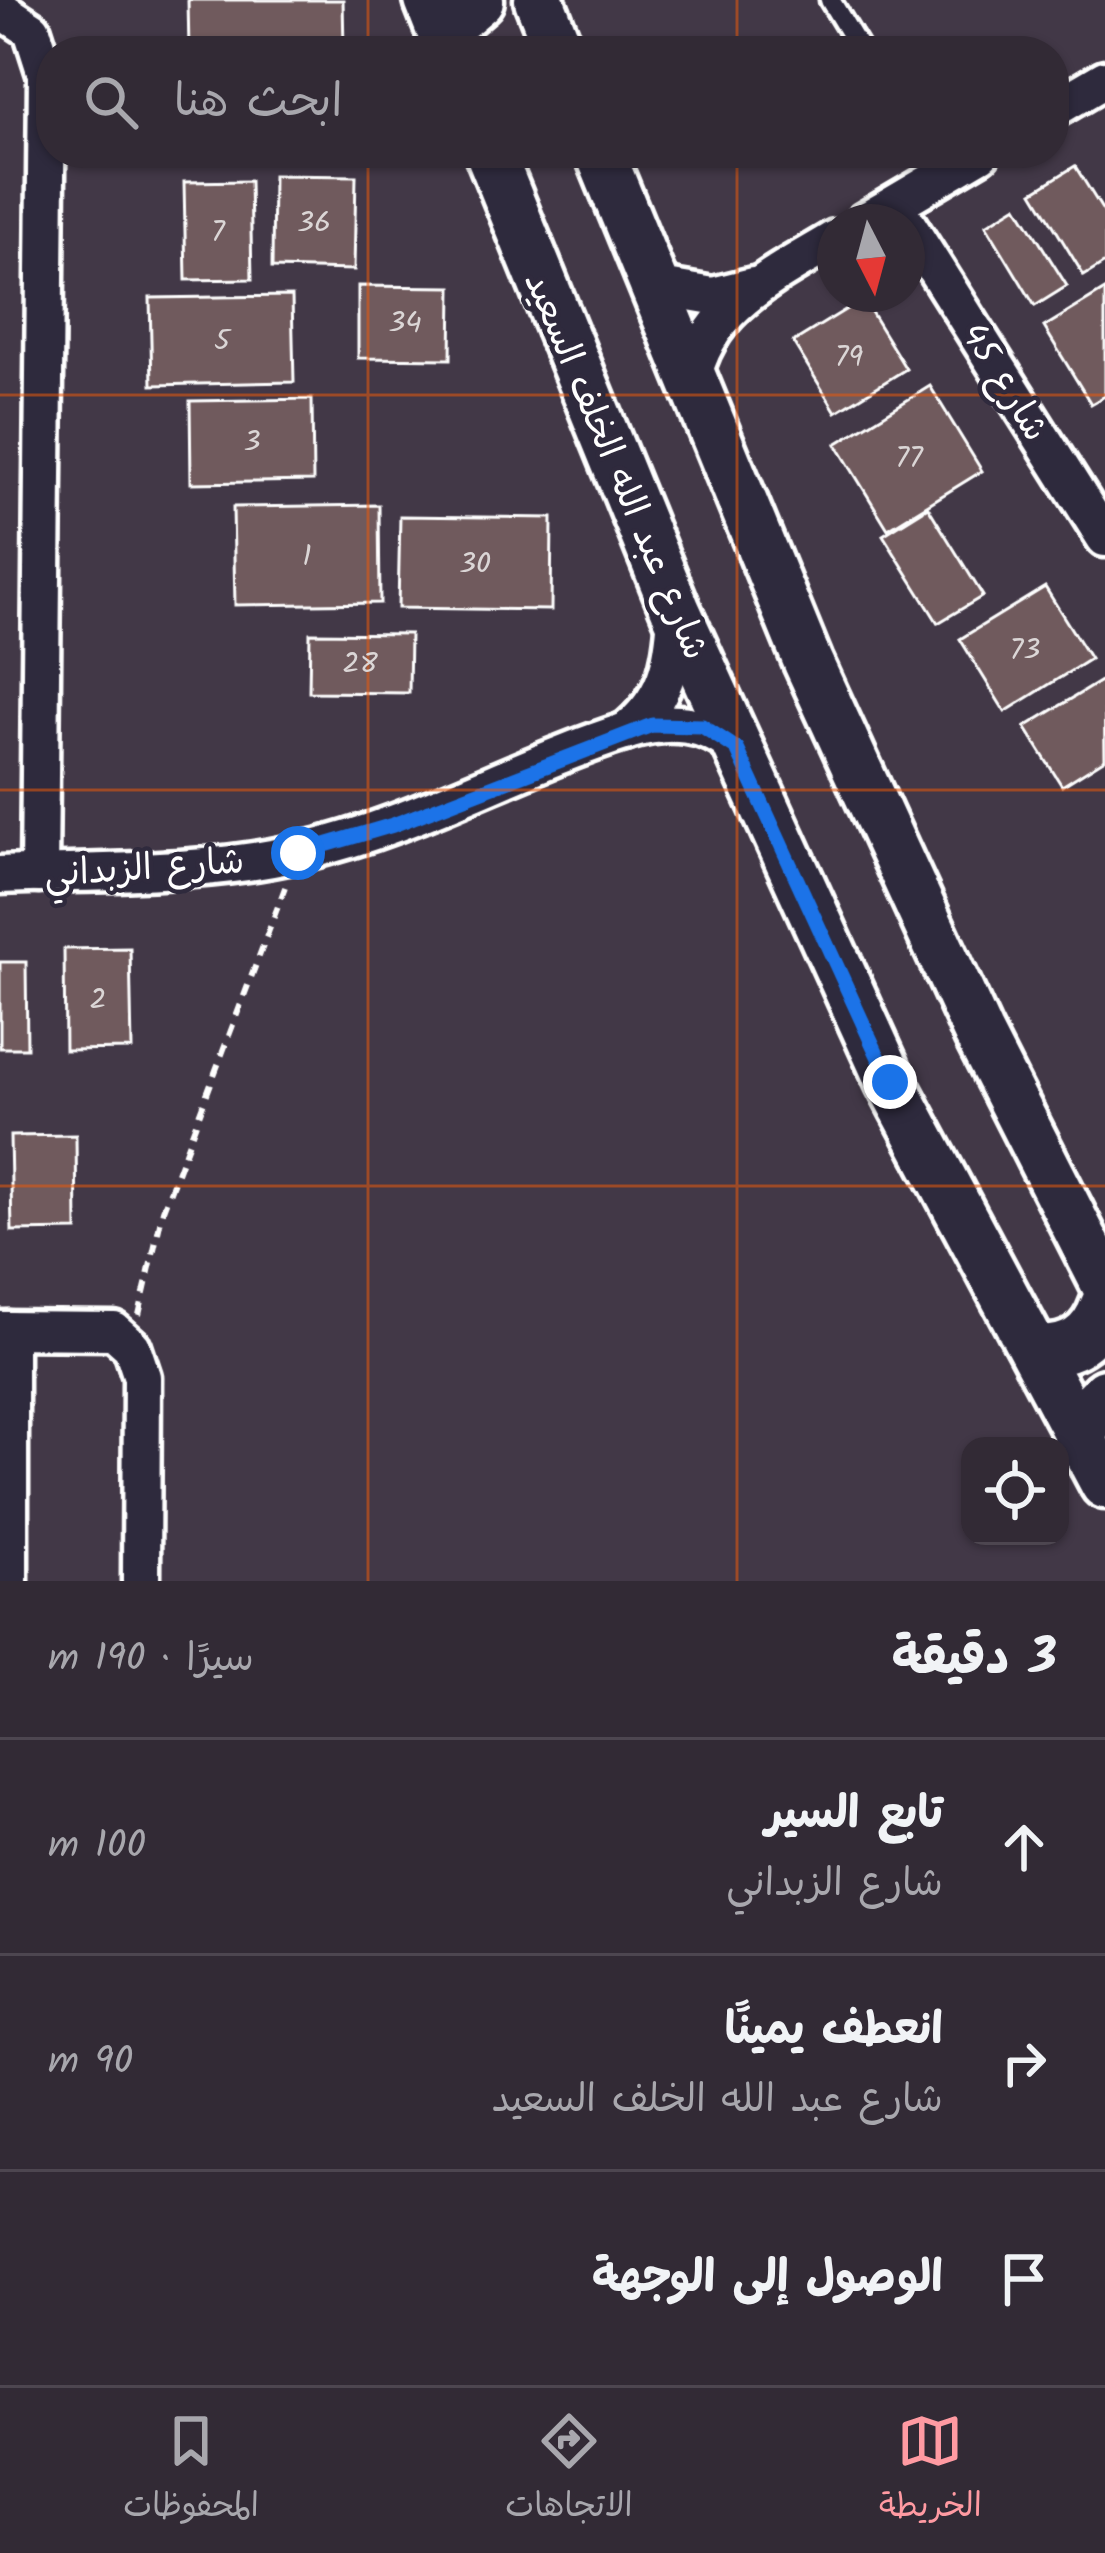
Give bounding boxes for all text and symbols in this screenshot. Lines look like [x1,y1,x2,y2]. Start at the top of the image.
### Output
search box [36,36,1069,168]
text: ابحث هنا [174,67,342,139]
icon: search [78,69,144,135]
house number: 36 [297,200,331,248]
north arrow [817,204,925,312]
house number: 7 [211,209,226,257]
street label: شارع عبد الله الخلف السعيد [507,263,722,669]
house number: 34 [388,300,422,348]
street label: شارع 45 [944,312,1062,454]
house number: 5 [214,318,232,366]
house number: 79 [835,334,864,382]
house number: 3 [243,419,261,467]
house number: 77 [895,435,924,483]
house number: 1 [302,533,312,581]
house number: 30 [459,541,491,589]
house number: 73 [1010,627,1040,675]
house number: 28 [342,641,379,689]
route start [271,826,325,880]
street label: شارع الزبداني [42,834,246,905]
house number: 2 [89,977,107,1025]
route end [863,1055,917,1109]
map controls [961,1437,1069,1545]
button: locate [961,1437,1069,1545]
text: 3 دقيقة [892,1619,1057,1700]
text: سيرًا · 190 m [48,1629,254,1691]
text: تابع السير [765,1779,943,1851]
icon: ahead [991,1814,1057,1880]
text: 100 m [48,1816,146,1878]
text: شارع الزبداني [726,1854,943,1916]
text: انعطف يمينًا [725,1995,943,2067]
icon: right [991,2030,1057,2096]
text: 90 m [48,2032,133,2094]
text: شارع عبد الله الخلف السعيد [491,2070,943,2132]
text: الوصول إلى الوجهة [592,2243,943,2315]
icon: arrive [991,2246,1057,2312]
tab: المحفوظات [123,2408,259,2534]
tab: الاتجاهات [505,2408,633,2534]
tab: الخريطة [879,2408,982,2534]

